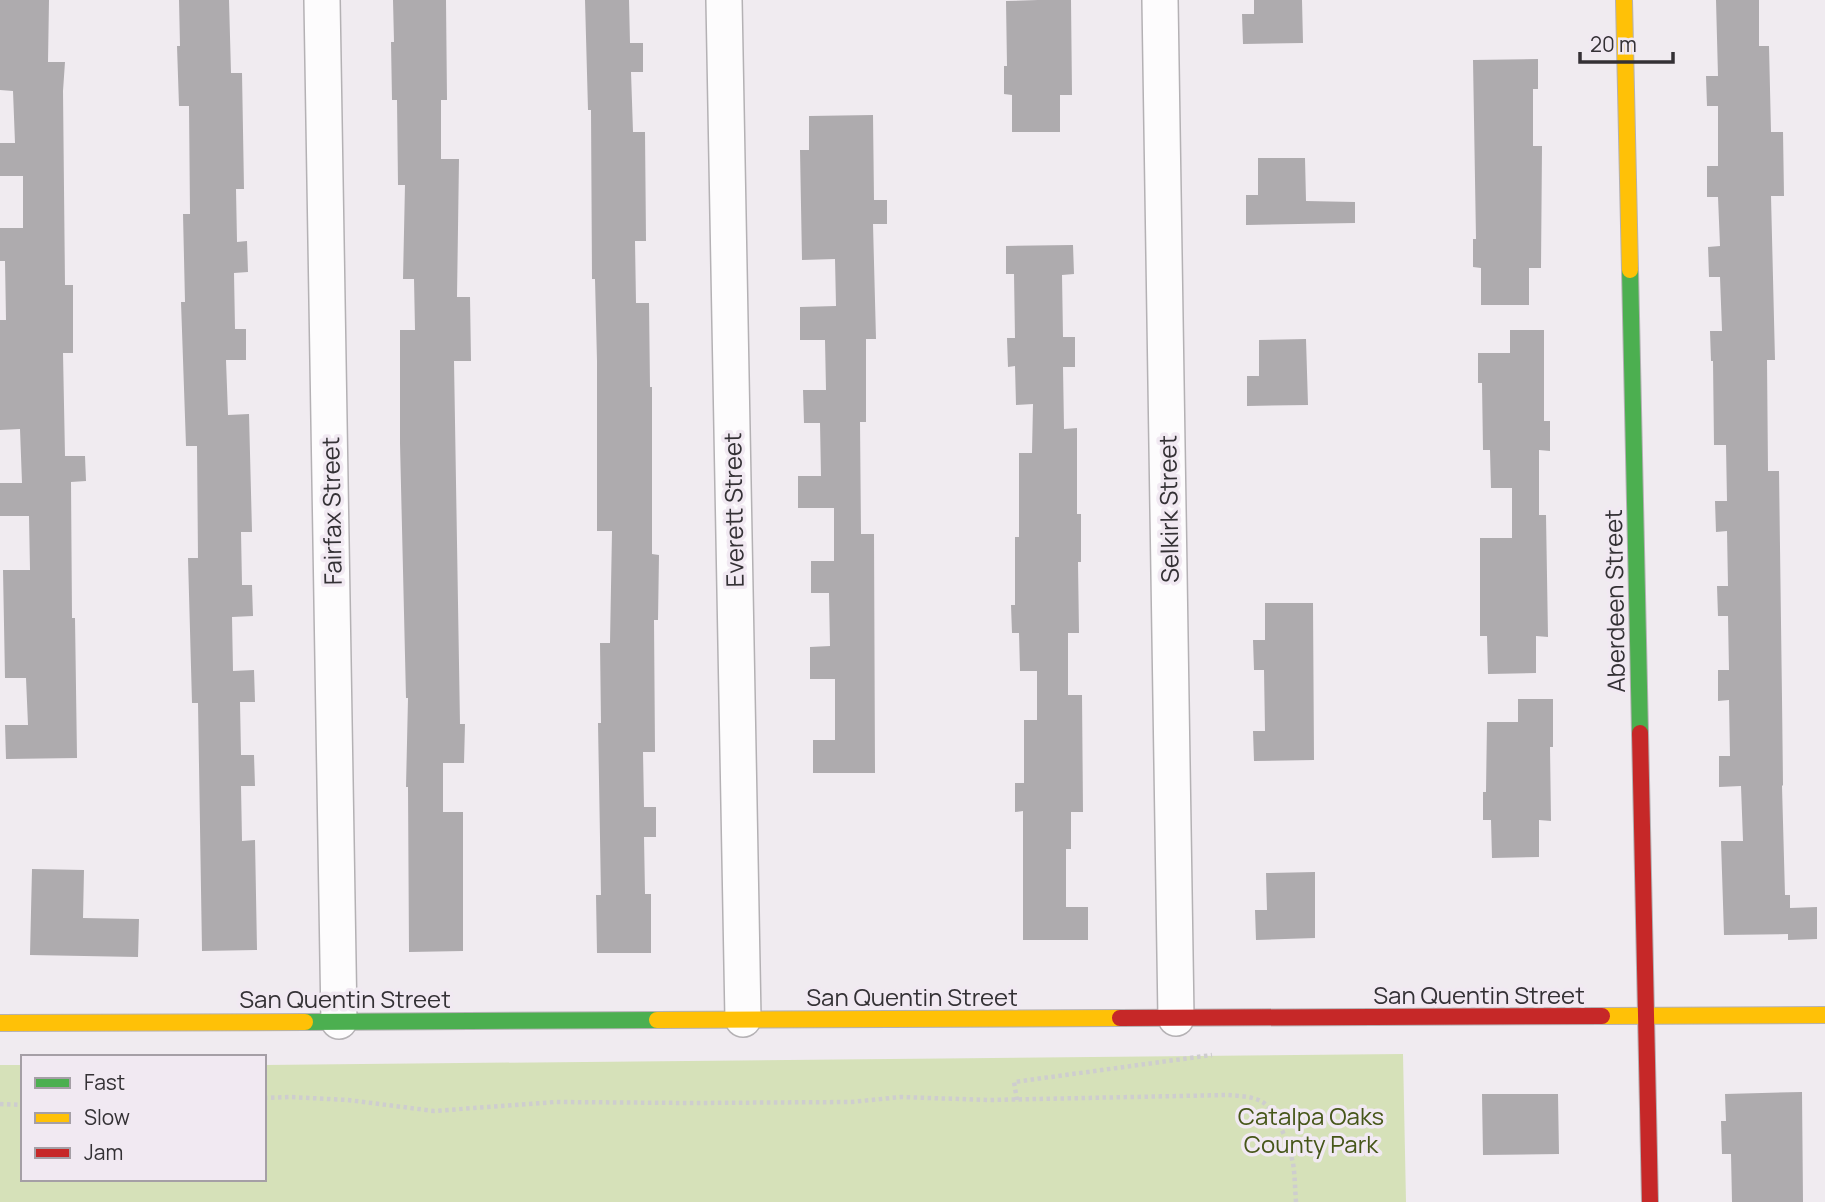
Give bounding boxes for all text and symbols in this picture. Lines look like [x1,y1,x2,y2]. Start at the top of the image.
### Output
scale bar [1580,21,1673,65]
text: 20 m [1590,30,1637,58]
street label: Everett Street [715,432,751,588]
street label: Selkirk Street [1150,435,1186,583]
street label: Fairfax Street [313,436,349,586]
street label: Aberdeen Street [1596,509,1632,693]
street label: San Quentin Street [1373,978,1585,1011]
street label: San Quentin Street [806,980,1018,1013]
street label: San Quentin Street [239,982,451,1015]
legend [21,1055,266,1181]
text: Fast [84,1068,125,1096]
park label: Catalpa Oaks County Park [1238,1099,1384,1160]
text: Slow [84,1103,130,1131]
text: Jam [84,1138,123,1166]

